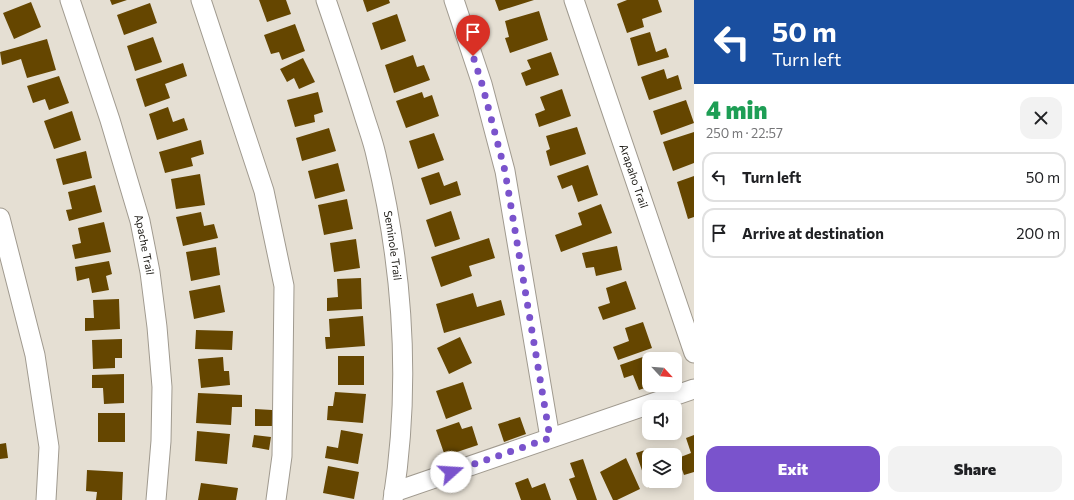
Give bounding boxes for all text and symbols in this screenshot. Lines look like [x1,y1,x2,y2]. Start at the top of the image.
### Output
text: 50 m [772,14,837,48]
pin [456,15,490,56]
icon: left [706,16,758,68]
icon: arrive [462,21,484,43]
text: Turn left [772,48,841,70]
text: 4 min [706,95,767,124]
button: close [1020,97,1062,139]
text: 250 m · 22:57 [706,125,783,141]
street label: Arapaho Trail [617,142,651,210]
icon: left [708,166,730,188]
text: Turn left [742,168,801,186]
text: 50 m [1026,168,1060,186]
street label: Seminole Trail [382,210,405,281]
street label: Apache Trail [132,213,157,276]
icon: arrive [708,222,730,244]
text: Arrive at destination [742,224,884,242]
text: 200 m [1016,224,1060,242]
north arrow [642,352,682,392]
map controls [642,352,682,488]
button: sound [642,400,682,440]
button: Exit [706,446,880,492]
button: Share [888,446,1062,492]
button: layers [642,448,682,488]
position arrow [430,451,472,493]

